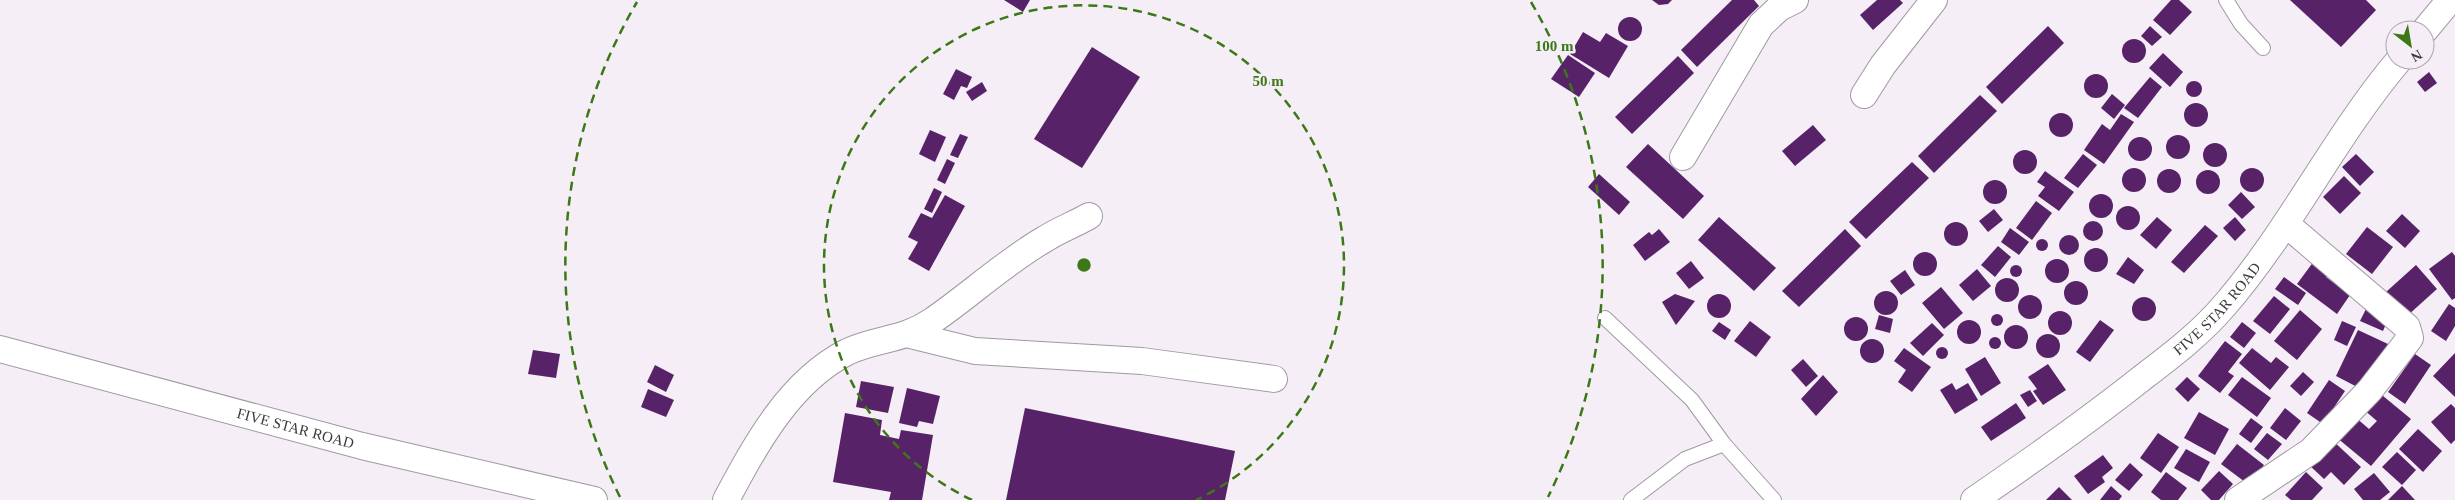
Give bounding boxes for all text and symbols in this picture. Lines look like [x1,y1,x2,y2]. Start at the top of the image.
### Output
north arrow [2385,20,2435,70]
text: 100 m [1535,38,1574,54]
text: N [2408,47,2425,65]
text: 50 m [1252,73,1284,89]
centre of rings [1075,256,1093,274]
street label: FIVE STAR ROAD [2170,259,2264,358]
street label: FIVE STAR ROAD [235,405,356,452]

